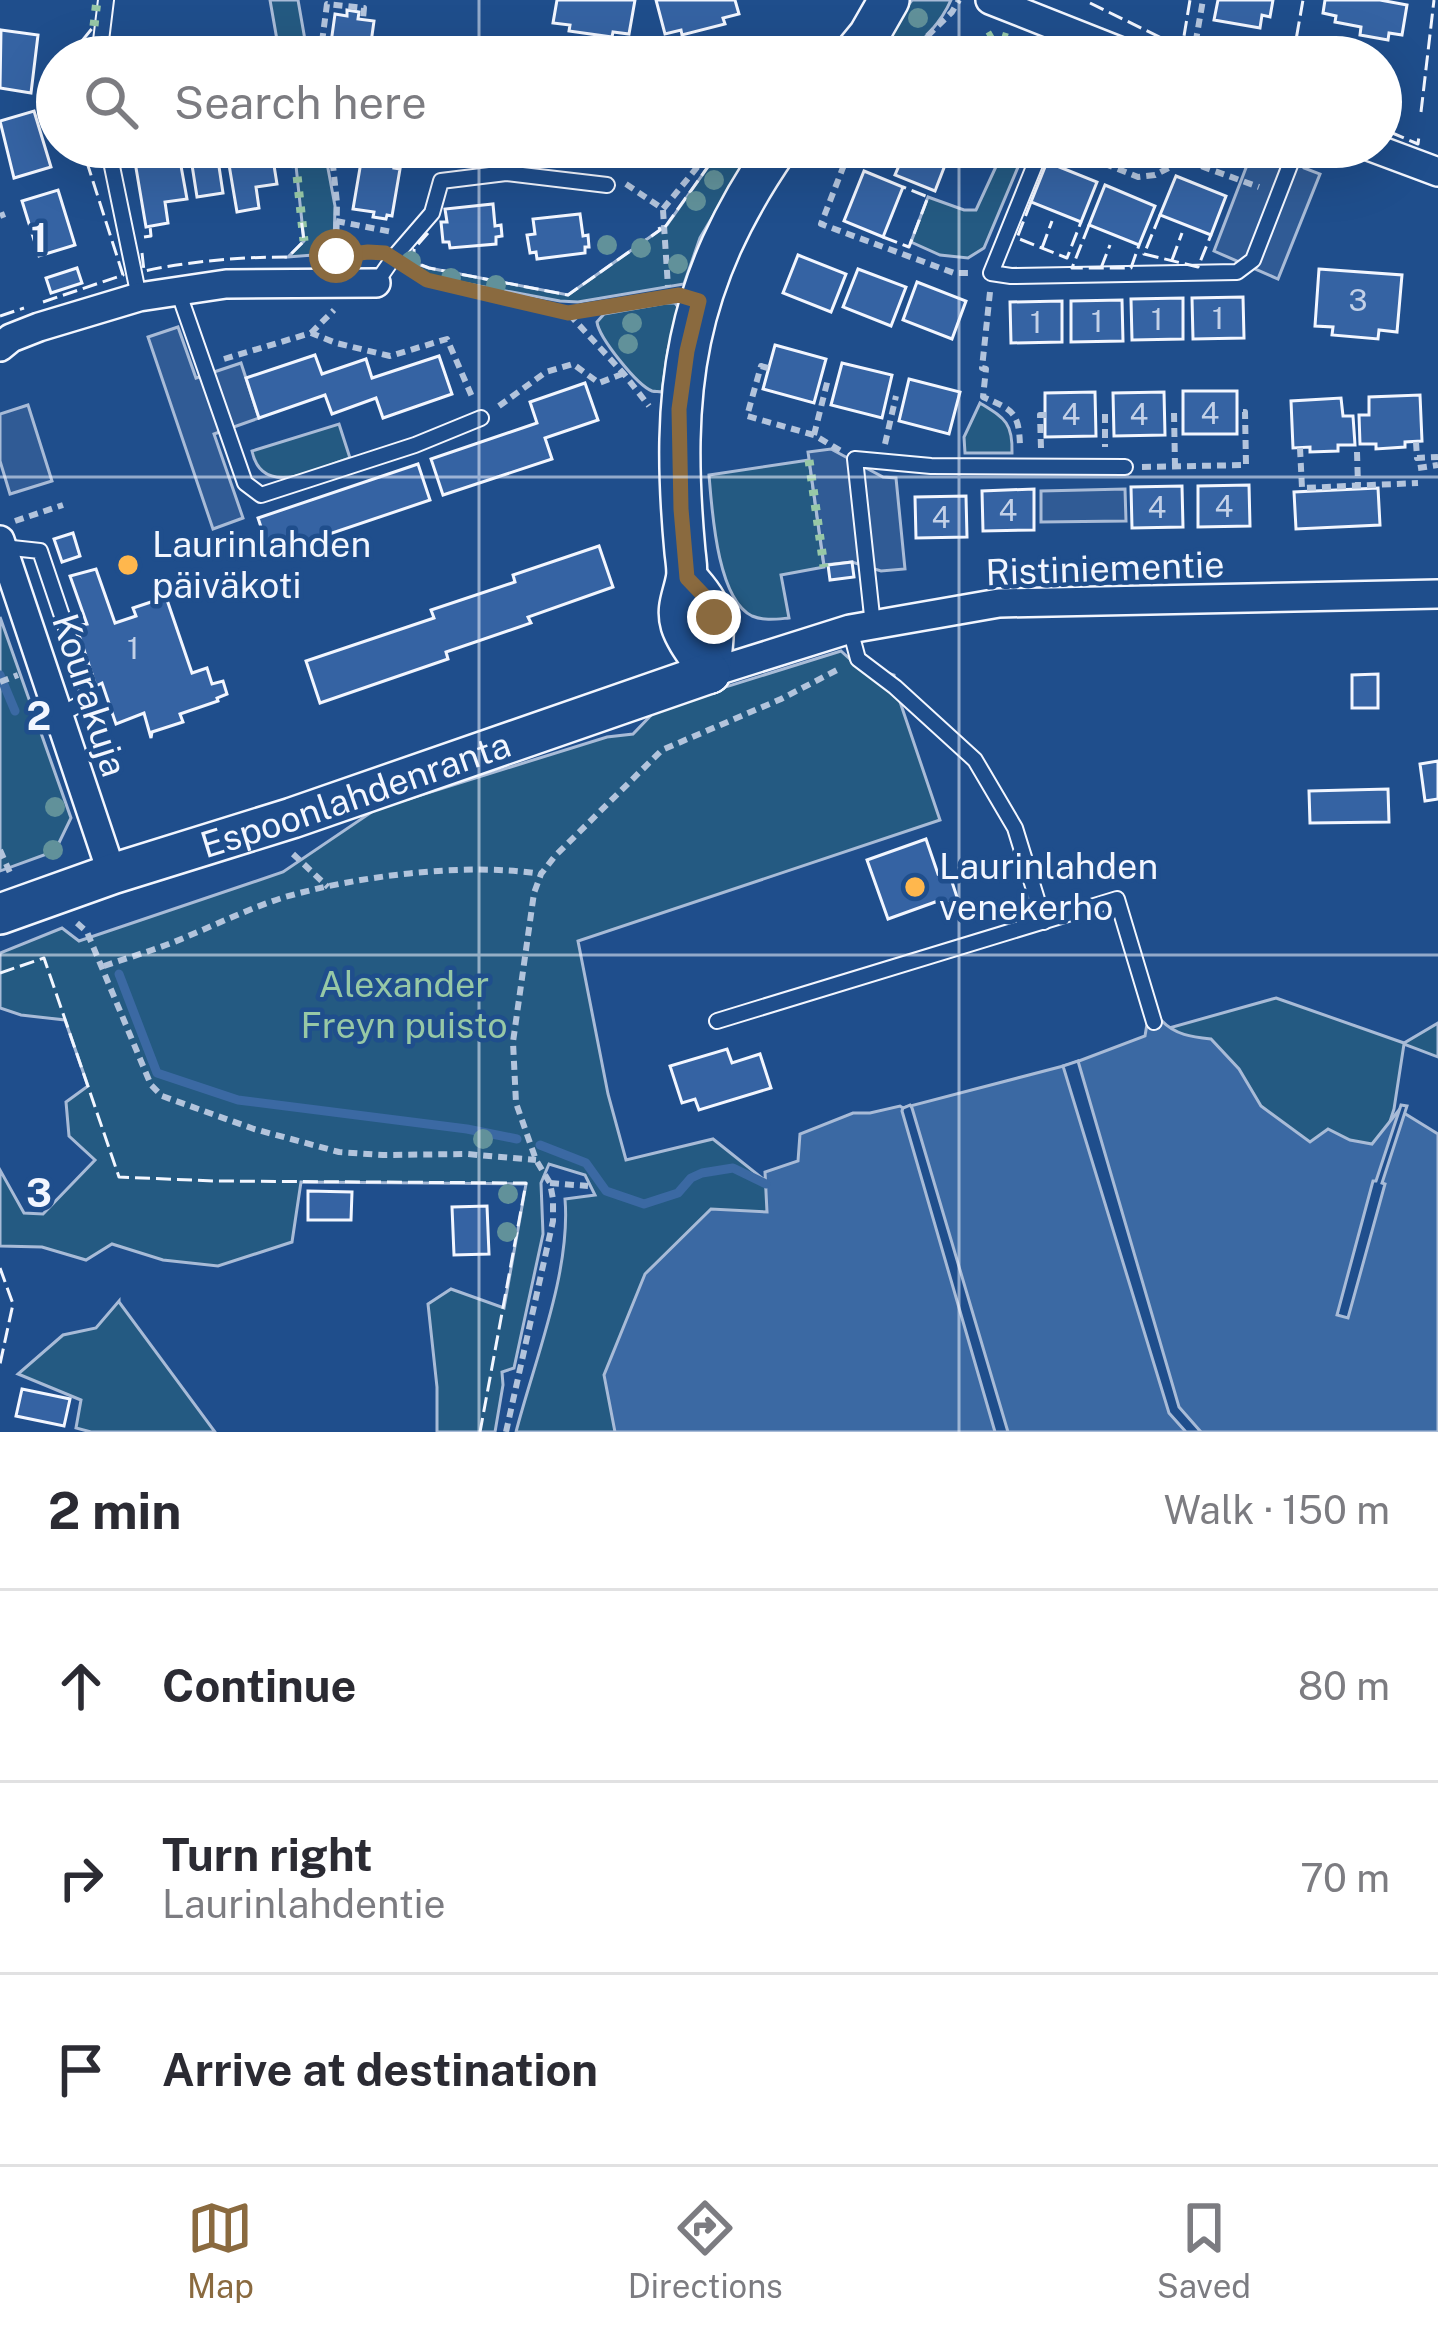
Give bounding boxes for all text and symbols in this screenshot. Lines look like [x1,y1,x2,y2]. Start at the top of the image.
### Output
search box [36,36,1402,168]
icon: search [78,69,144,135]
text: Search here [174,76,427,129]
text: 1 [31,215,47,261]
route start [309,229,363,283]
house number: 3 [1349,282,1367,318]
house number: 1 [1212,300,1224,336]
house number: 1 [1151,301,1163,337]
house number: 1 [1091,303,1103,339]
house number: 1 [1030,304,1042,340]
house number: 4 [1201,395,1219,431]
house number: 4 [1062,396,1080,432]
house number: 4 [1130,396,1148,432]
house number: 4 [1215,488,1233,524]
house number: 4 [1148,489,1166,525]
house number: 4 [999,492,1017,528]
house number: 4 [932,499,950,535]
place label: Laurinlahden päiväkoti [152,523,371,606]
street label: Ristiniementie [985,543,1225,593]
marker: Laurinlahden päiväkoti [115,552,141,578]
route end [687,590,741,644]
street label: Kourakuja [44,608,136,782]
house number: 1 [127,630,139,666]
text: 2 [27,693,51,739]
street label: Espoonlahdenranta [195,723,516,866]
place label: Laurinlahden venekerho [939,845,1158,928]
marker: Laurinlahden venekerho [902,874,928,900]
park label: Alexander Freyn puisto [300,963,508,1046]
text: 3 [26,1170,52,1216]
text: 2 min [48,1481,182,1540]
text: Walk · 150 m [1164,1487,1390,1533]
icon: ahead [48,1653,114,1719]
text: Continue [162,1659,356,1712]
text: 80 m [1298,1663,1390,1709]
text: Turn right [162,1828,373,1881]
icon: right [48,1845,114,1911]
text: 70 m [1300,1855,1390,1901]
text: Laurinlahdentie [162,1881,446,1927]
icon: arrive [48,2037,114,2103]
text: Arrive at destination [162,2043,598,2096]
tab: Map [187,2195,254,2305]
tab: Directions [628,2195,783,2305]
tab: Saved [1157,2195,1251,2305]

